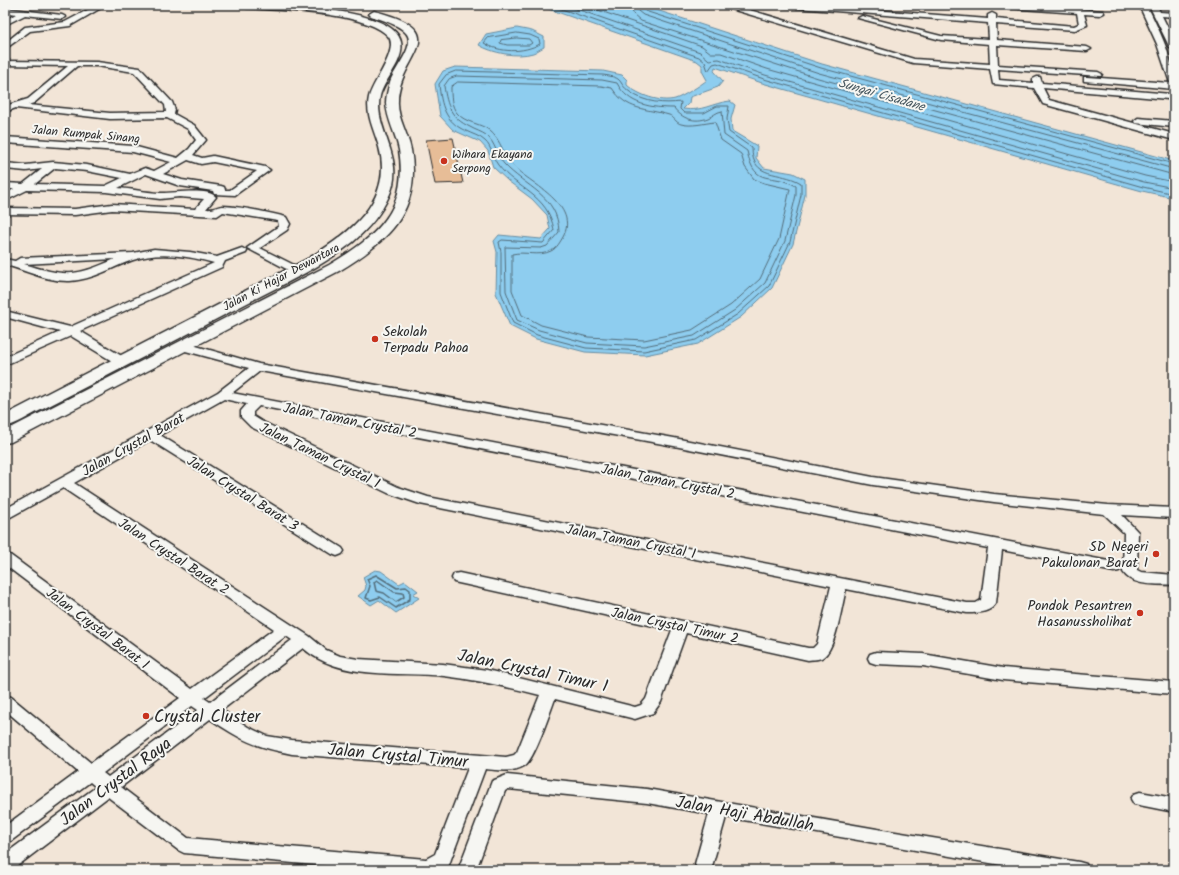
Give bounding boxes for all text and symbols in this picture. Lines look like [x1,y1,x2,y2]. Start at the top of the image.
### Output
water label: Sungai Cisadane [836,73,928,118]
street label: Jalan Rumpak Sinang [31,120,141,149]
place label: Wihara Ekayana Serpong [452,145,533,178]
marker: Wihara Ekayana Serpong [439,156,449,166]
street label: Jalan Ki Hajar Dewantara [219,238,343,316]
place label: Sekolah Terpadu Pahoa [383,321,469,359]
marker: Sekolah Terpadu Pahoa [370,334,380,344]
street label: Jalan Taman Crystal 2 [281,397,419,445]
street label: Jalan Crystal Barat [78,407,190,482]
street label: Jalan Taman Crystal 1 [255,417,384,495]
street label: Jalan Crystal Barat 3 [182,450,303,537]
street label: Jalan Taman Crystal 2 [599,458,737,506]
street label: Jalan Crystal Barat 2 [114,513,233,601]
street label: Jalan Taman Crystal 1 [564,519,698,565]
place label: SD Negeri Pakulonan Barat I [1042,536,1149,574]
marker: SD Negeri Pakulonan Barat I [1151,549,1161,559]
street label: Jalan Crystal Barat 1 [41,582,154,675]
place label: Pondok Pesantren Hasanussholihat [1027,595,1133,633]
street label: Jalan Crystal Timur 2 [609,602,741,650]
marker: Pondok Pesantren Hasanussholihat [1135,608,1145,618]
street label: Jalan Crystal Timur 1 [455,642,610,701]
place label: Crystal Cluster [154,704,262,731]
marker: Crystal Cluster [141,711,151,721]
street label: Jalan Crystal Raya [54,731,178,833]
street label: Jalan Crystal Timur [326,737,471,776]
street label: Jalan Haji Abdullah [674,789,816,840]

